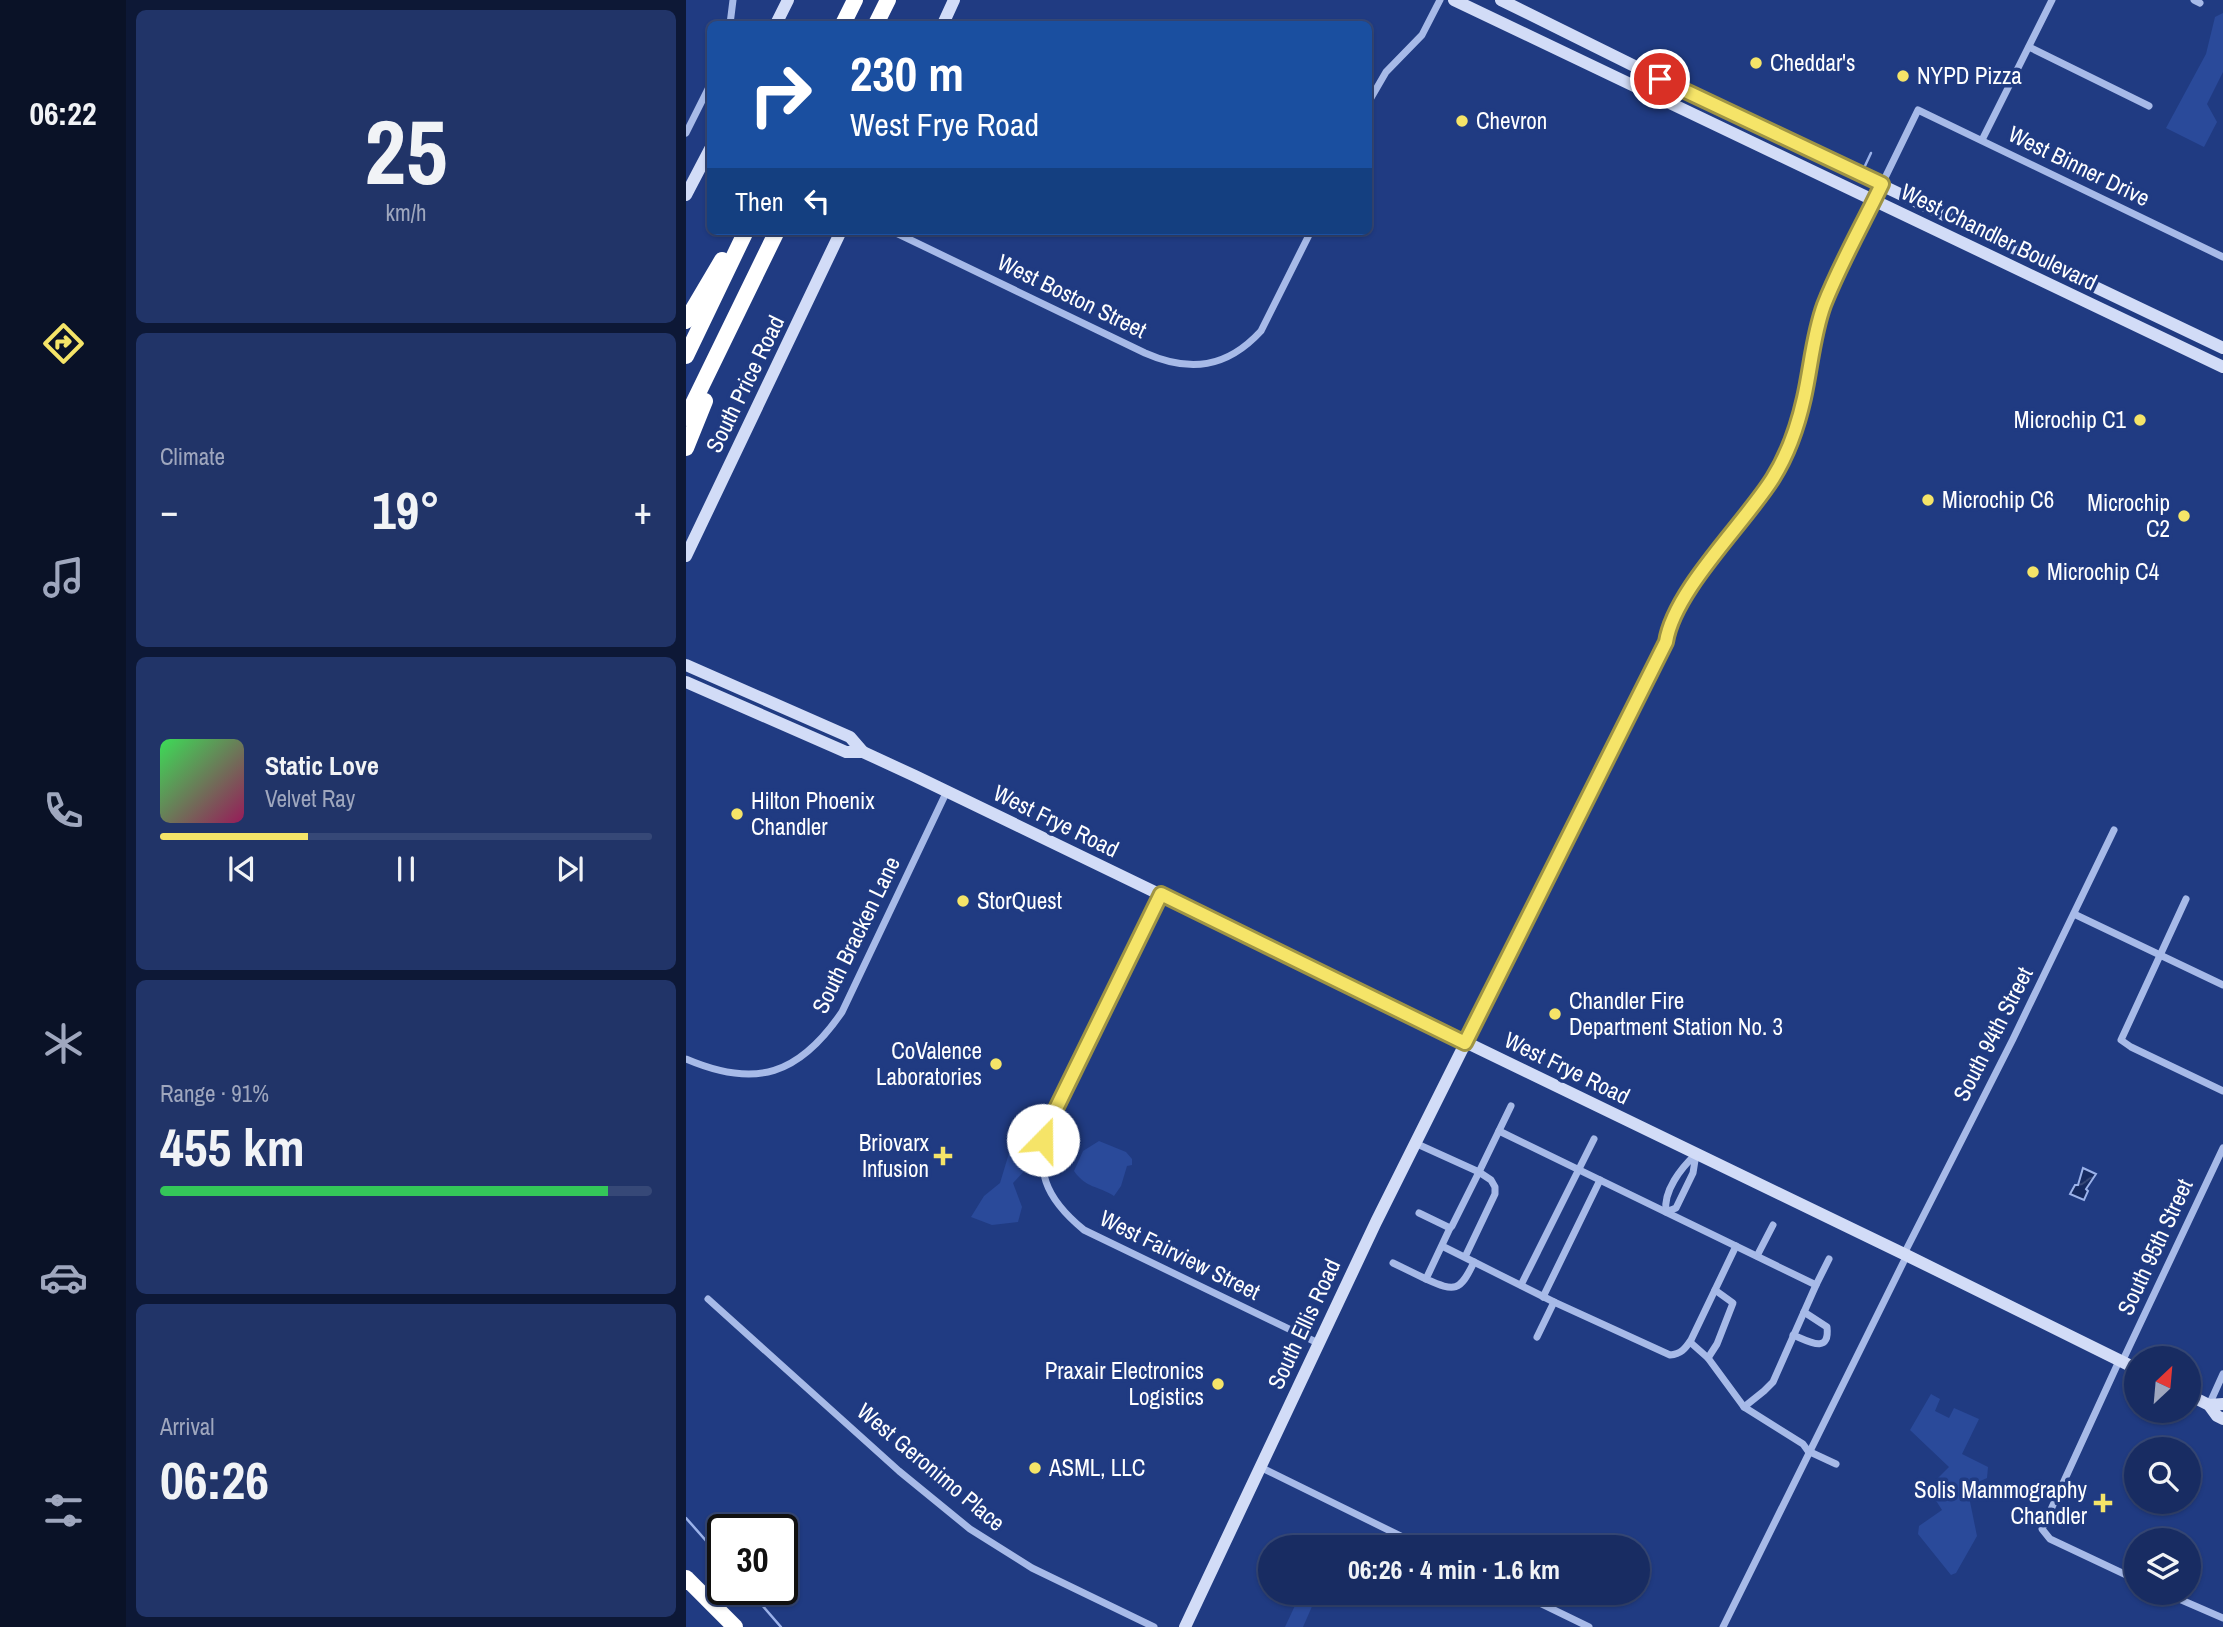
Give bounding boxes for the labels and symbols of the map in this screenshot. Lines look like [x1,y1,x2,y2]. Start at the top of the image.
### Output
place label: Cheddar's [1770,47,1855,78]
pin [1630,49,1690,109]
marker: Cheddar's [1748,55,1764,71]
place label: NYPD Pizza [1917,60,2022,91]
marker: NYPD Pizza [1895,68,1911,84]
place label: Chevron [1476,105,1547,136]
marker: Chevron [1454,113,1470,129]
street label: West Binner Drive [2003,118,2155,213]
street label: West Chandler Boulevard [1896,176,2102,298]
street label: West Boston Street [993,246,1152,345]
street label: South Price Road [698,310,791,457]
place label: Microchip C1 [2014,404,2127,435]
marker: Microchip C1 [2132,412,2148,428]
place label: Microchip C6 [1942,484,2054,515]
place label: Microchip C2 [2087,487,2170,544]
marker: Microchip C6 [1920,492,1936,508]
marker: Microchip C2 [2176,508,2192,524]
place label: Microchip C4 [2047,556,2160,587]
marker: Microchip C4 [2025,564,2041,580]
street label: West Frye Road [988,777,1124,864]
place label: Hilton Phoenix Chandler [751,785,875,842]
marker: Hilton Phoenix Chandler [729,806,745,822]
street label: South Bracken Lane [804,851,907,1018]
place label: StorQuest [977,885,1062,916]
marker: StorQuest [955,893,971,909]
street label: South 94th Street [1945,961,2040,1106]
place label: Chandler Fire Department Station No. 3 [1569,985,1783,1042]
marker: Chandler Fire Department Station No. 3 [1547,1006,1563,1022]
street label: West Frye Road [1499,1024,1635,1111]
place label: CoValence Laboratories [876,1035,982,1092]
marker: CoValence Laboratories [988,1056,1004,1072]
position arrow [1006,1103,1080,1177]
place label: Briovarx Infusion [859,1127,930,1184]
marker: Briovarx Infusion [935,1148,951,1164]
street label: South 95th Street [2109,1174,2200,1320]
street label: West Fairview Street [1095,1202,1266,1307]
street label: South Ellis Road [1260,1254,1347,1394]
north arrow [2124,1346,2202,1423]
place label: Praxair Electronics Logistics [1045,1355,1204,1412]
marker: Praxair Electronics Logistics [1210,1376,1226,1392]
street label: West Geronimo Place [851,1396,1012,1538]
place label: ASML, LLC [1048,1452,1145,1483]
marker: ASML, LLC [1027,1460,1043,1476]
place label: Solis Mammography Chandler [1914,1474,2088,1531]
marker: Solis Mammography Chandler [2093,1493,2113,1513]
speed limit sign: 30 [707,1514,798,1605]

